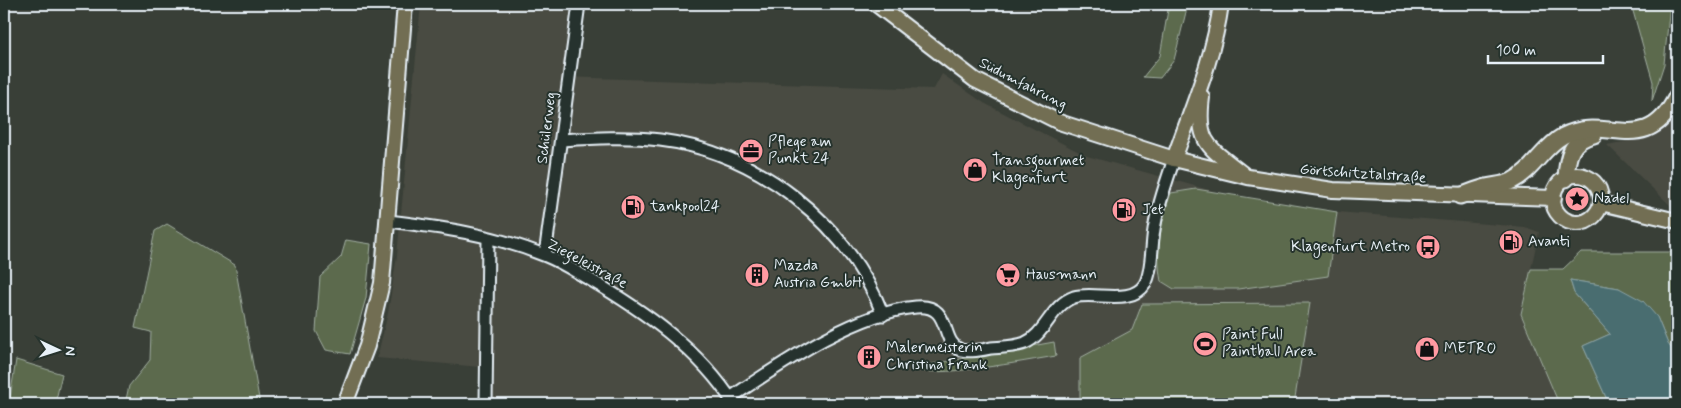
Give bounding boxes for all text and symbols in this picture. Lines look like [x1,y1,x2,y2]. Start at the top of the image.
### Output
scale bar [1488,32,1604,64]
text: 100 m [1496,41,1536,61]
street label: Südumfahrung [975,53,1071,115]
street label: Schülerweg [533,91,561,165]
place label: Pflege am Punkt 24 [768,132,832,169]
office icon: Pflege am Punkt 24 [738,138,764,164]
place label: Transgourmet Klagenfurt [992,151,1085,189]
shop icon: Transgourmet Klagenfurt [962,157,988,183]
street label: Görtschitztalstraße [1299,160,1427,188]
place icon: Nadel [1564,186,1590,212]
place label: Nadel [1594,189,1629,209]
fuel station icon: tankpool24 [620,194,646,220]
place label: tankpool24 [649,197,720,217]
fuel station icon: Jet [1111,197,1137,223]
place label: Jet [1142,200,1164,220]
fuel station icon: Avanti [1498,229,1524,255]
place label: Avanti [1528,232,1570,252]
street label: Ziegeleistraße [543,234,631,295]
bus stop icon: Klagenfurt Metro [1415,234,1441,260]
place label: Klagenfurt Metro [1291,237,1410,258]
place label: Mazda Austria GmbH [774,256,862,293]
building icon: Mazda Austria GmbH [744,262,770,288]
supermarket icon: Hausmann [995,262,1021,288]
place label: Hausmann [1026,265,1097,285]
place label: Paint Full Paintball Area [1222,325,1317,362]
north arrow [32,326,82,376]
sports icon: Paint Full Paintball Area [1192,331,1218,357]
shop icon: METRO [1414,336,1440,362]
place label: Malermeisterin Christina Frank [886,338,988,375]
place label: METRO [1444,339,1496,359]
building icon: Malermeisterin Christina Frank [856,344,882,370]
text: N [61,346,79,356]

